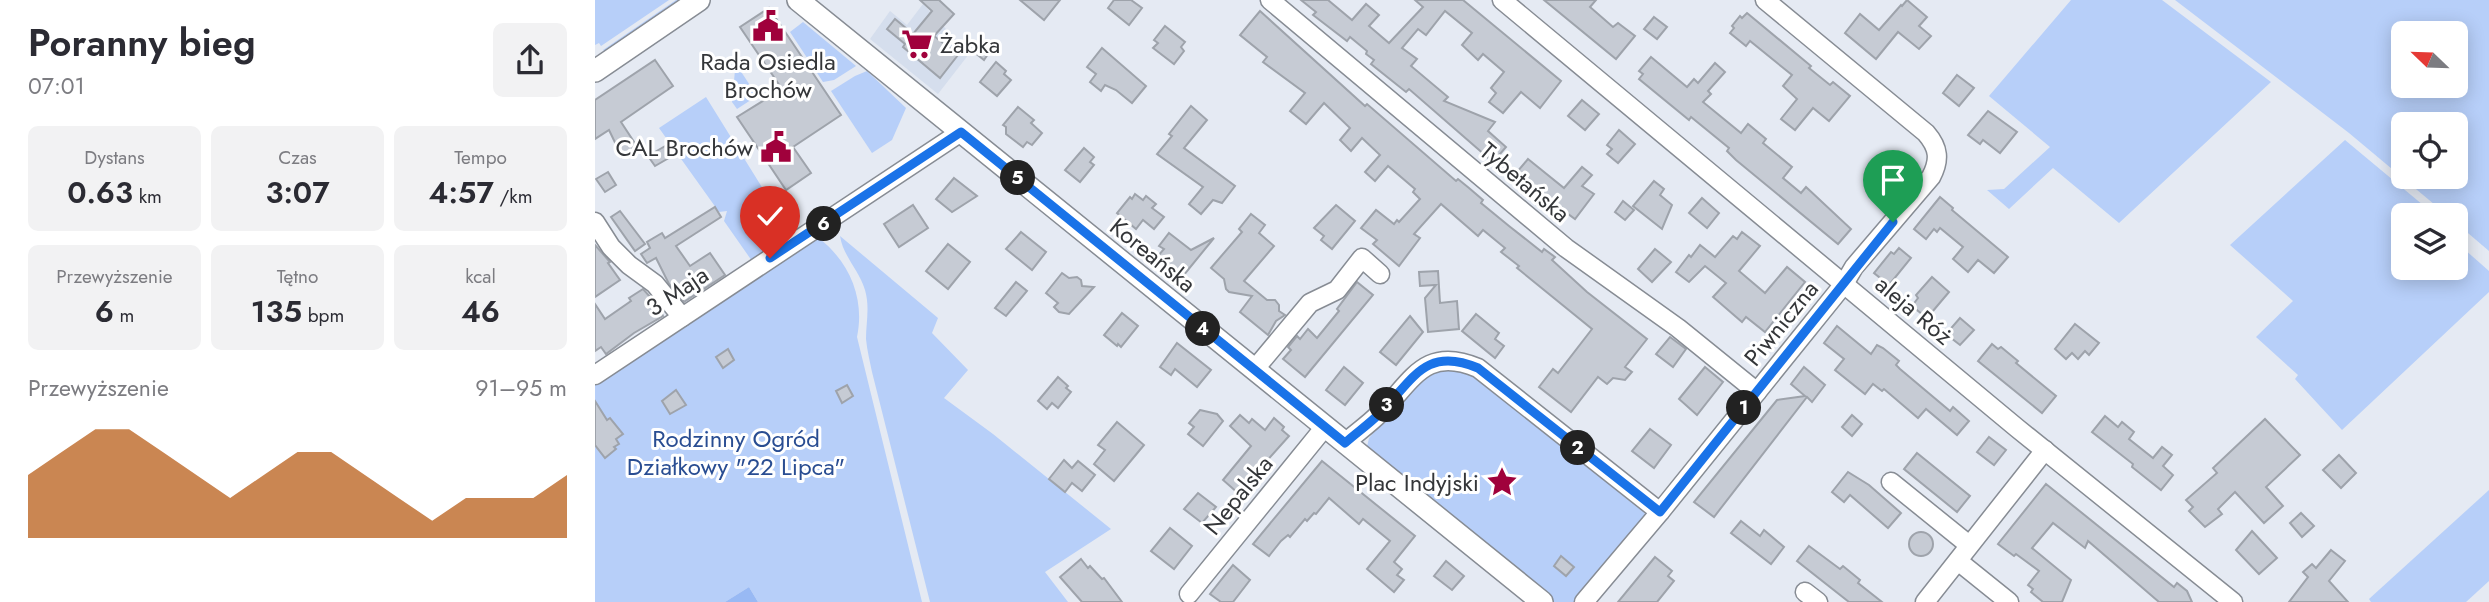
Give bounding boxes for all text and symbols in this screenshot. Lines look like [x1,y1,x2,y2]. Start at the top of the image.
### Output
public building icon: Rada Osiedla Brochów [751,9,785,43]
text: Poranny bieg [28,15,256,70]
north arrow [2391,21,2467,98]
map controls [2391,21,2468,280]
button: share [493,23,567,97]
supermarket icon: Żabka [900,27,934,61]
place label: Żabka [940,27,1000,62]
place label: Rada Osiedla Brochów [700,44,836,107]
text: 07:01 [28,69,85,103]
button: locate [2391,112,2468,189]
place label: CAL Brochów [616,130,754,165]
public building icon: CAL Brochów [759,130,793,164]
street label: Tybetańska [1472,134,1578,230]
text: Dystans [84,144,145,171]
text: Czas [278,144,317,171]
text: Tempo [454,144,507,171]
pin [1863,150,1923,222]
pin: 5 [1001,160,1035,196]
icon: arrive [1874,161,1912,199]
text: 5 [1011,164,1024,191]
text: 0.63 [67,171,133,214]
text: 3:07 [265,171,330,214]
text: 4:57 [429,171,494,214]
text: km [133,183,162,210]
text: /km [494,183,532,210]
pin [740,186,800,258]
icon: check [751,197,789,235]
button: layers [2391,203,2468,280]
pin: 6 [807,206,841,242]
street label: Koreańska [1102,209,1204,301]
text: 6 [817,210,830,237]
street label: 3 Maja [639,257,715,325]
text: Przewyższenie [56,263,173,290]
text: Tętno [277,263,318,290]
text: kcal [465,263,496,290]
street label: aleja Róż [1868,267,1960,353]
street label: Piwniczna [1736,273,1826,373]
text: 6 [95,290,114,333]
text: 135 [251,290,302,333]
text: 46 [461,290,500,333]
text: m [114,302,134,329]
text: bpm [302,302,344,329]
pin: 4 [1185,312,1221,346]
text: 4 [1196,315,1209,342]
text: Przewyższenie [28,371,169,405]
text: 91–95 m [475,371,567,405]
pin: 3 [1369,388,1405,422]
pin: 1 [1727,390,1761,426]
text: 3 [1381,391,1392,418]
text: 1 [1739,394,1748,421]
park label: Rodzinny Ogród Działkowy "22 Lipca" [627,421,845,484]
pin: 2 [1560,430,1595,466]
text: 2 [1571,434,1584,461]
street label: Nepalska [1195,448,1281,542]
place label: Plac Indyjski [1355,465,1479,500]
place icon: Plac Indyjski [1485,465,1519,499]

